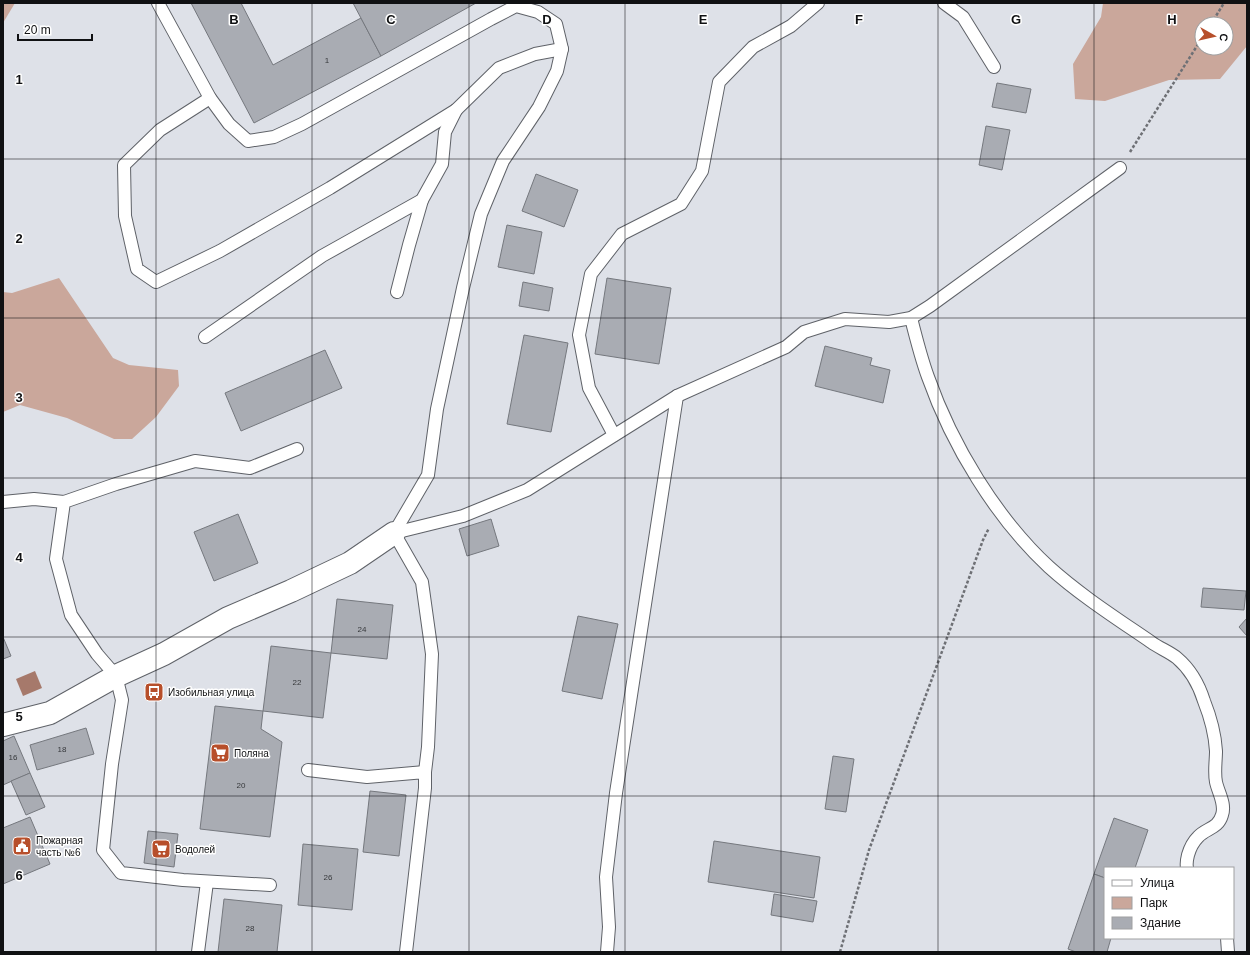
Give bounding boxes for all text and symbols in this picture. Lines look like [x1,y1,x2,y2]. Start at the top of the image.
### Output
text: B [229,12,239,27]
text: C [386,12,396,27]
text: D [542,12,552,27]
text: E [699,12,708,27]
text: F [855,12,863,27]
text: G [1011,12,1021,27]
text: H [1167,12,1177,27]
scale bar [18,16,92,42]
north arrow [1194,16,1234,56]
text: 20 m [24,23,51,37]
text: С [1217,33,1230,42]
house number: 1 [325,56,330,65]
text: 1 [15,72,23,87]
text: 2 [15,231,23,246]
text: 3 [15,390,23,405]
text: 4 [15,550,23,565]
house number: 24 [358,625,367,634]
house number: 22 [293,678,302,687]
bus stop icon: Изобильная улица [143,681,165,703]
place label: Изобильная улица [168,687,255,698]
text: 5 [15,709,23,724]
supermarket icon: Поляна [209,742,231,764]
house number: 18 [58,745,67,754]
place label: Поляна [234,748,269,759]
house number: 16 [9,753,18,762]
house number: 20 [237,781,246,790]
public building icon: Пожарная часть №6 [11,835,33,857]
place label: Пожарная часть №6 [36,835,83,858]
supermarket icon: Водолей [150,838,172,860]
place label: Водолей [175,844,215,855]
legend [1104,867,1234,939]
text: 6 [15,868,23,883]
house number: 26 [324,873,333,882]
text: Улица [1140,876,1174,890]
text: Парк [1140,896,1168,910]
text: Здание [1140,916,1181,930]
house number: 28 [246,924,255,933]

